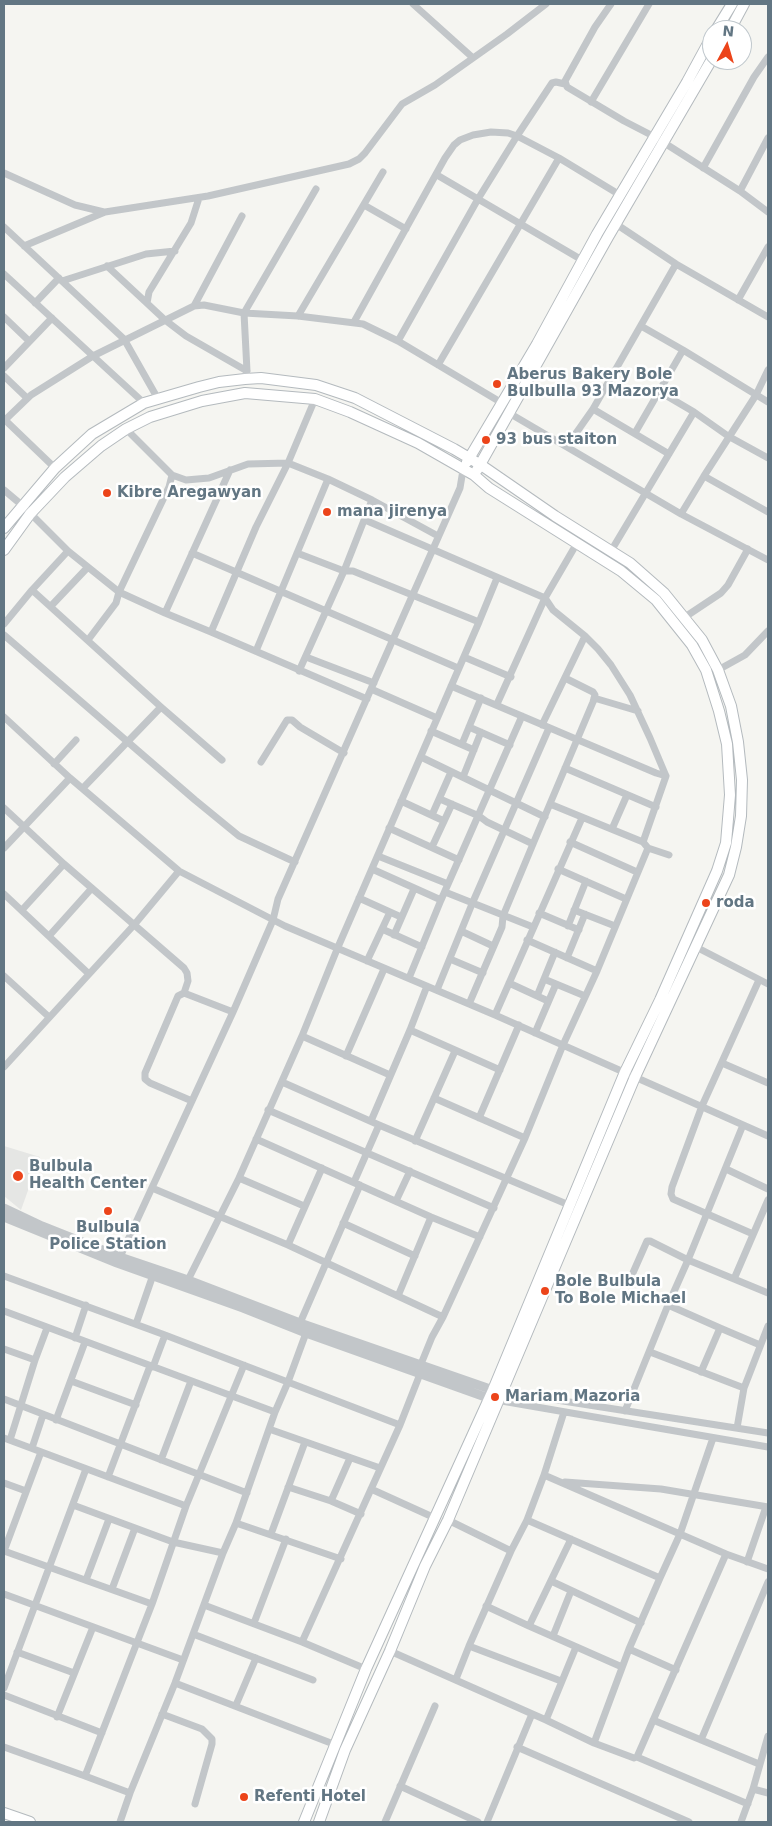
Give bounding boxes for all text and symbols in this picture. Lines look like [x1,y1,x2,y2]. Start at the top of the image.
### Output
north arrow [702,20,752,70]
text: N [722,23,735,40]
place label: Aberus Bakery Bole Bulbulla 93 Mazorya [507,366,679,401]
marker: Aberus Bakery Bole Bulbulla 93 Mazorya [491,378,503,390]
place label: 93 bus staiton [496,431,617,449]
marker: 93 bus staiton [480,434,492,446]
place label: Kibre Aregawyan [117,484,262,502]
marker: Kibre Aregawyan [101,487,113,499]
place label: mana jirenya [337,503,447,521]
marker: mana jirenya [321,506,333,518]
place label: roda [716,894,755,912]
marker: roda [700,897,712,909]
place label: Bulbula Health Center [29,1158,147,1193]
marker: Bulbula Health Center [11,1169,25,1183]
marker: Bulbula Police Station [102,1205,114,1217]
place label: Bulbula Police Station [49,1219,167,1254]
place label: Bole Bulbula To Bole Michael [555,1273,686,1308]
marker: Bole Bulbula To Bole Michael [539,1285,551,1297]
place label: Mariam Mazoria [505,1388,640,1406]
marker: Mariam Mazoria [489,1391,501,1403]
place label: Refenti Hotel [254,1788,366,1806]
marker: Refenti Hotel [238,1791,250,1803]

